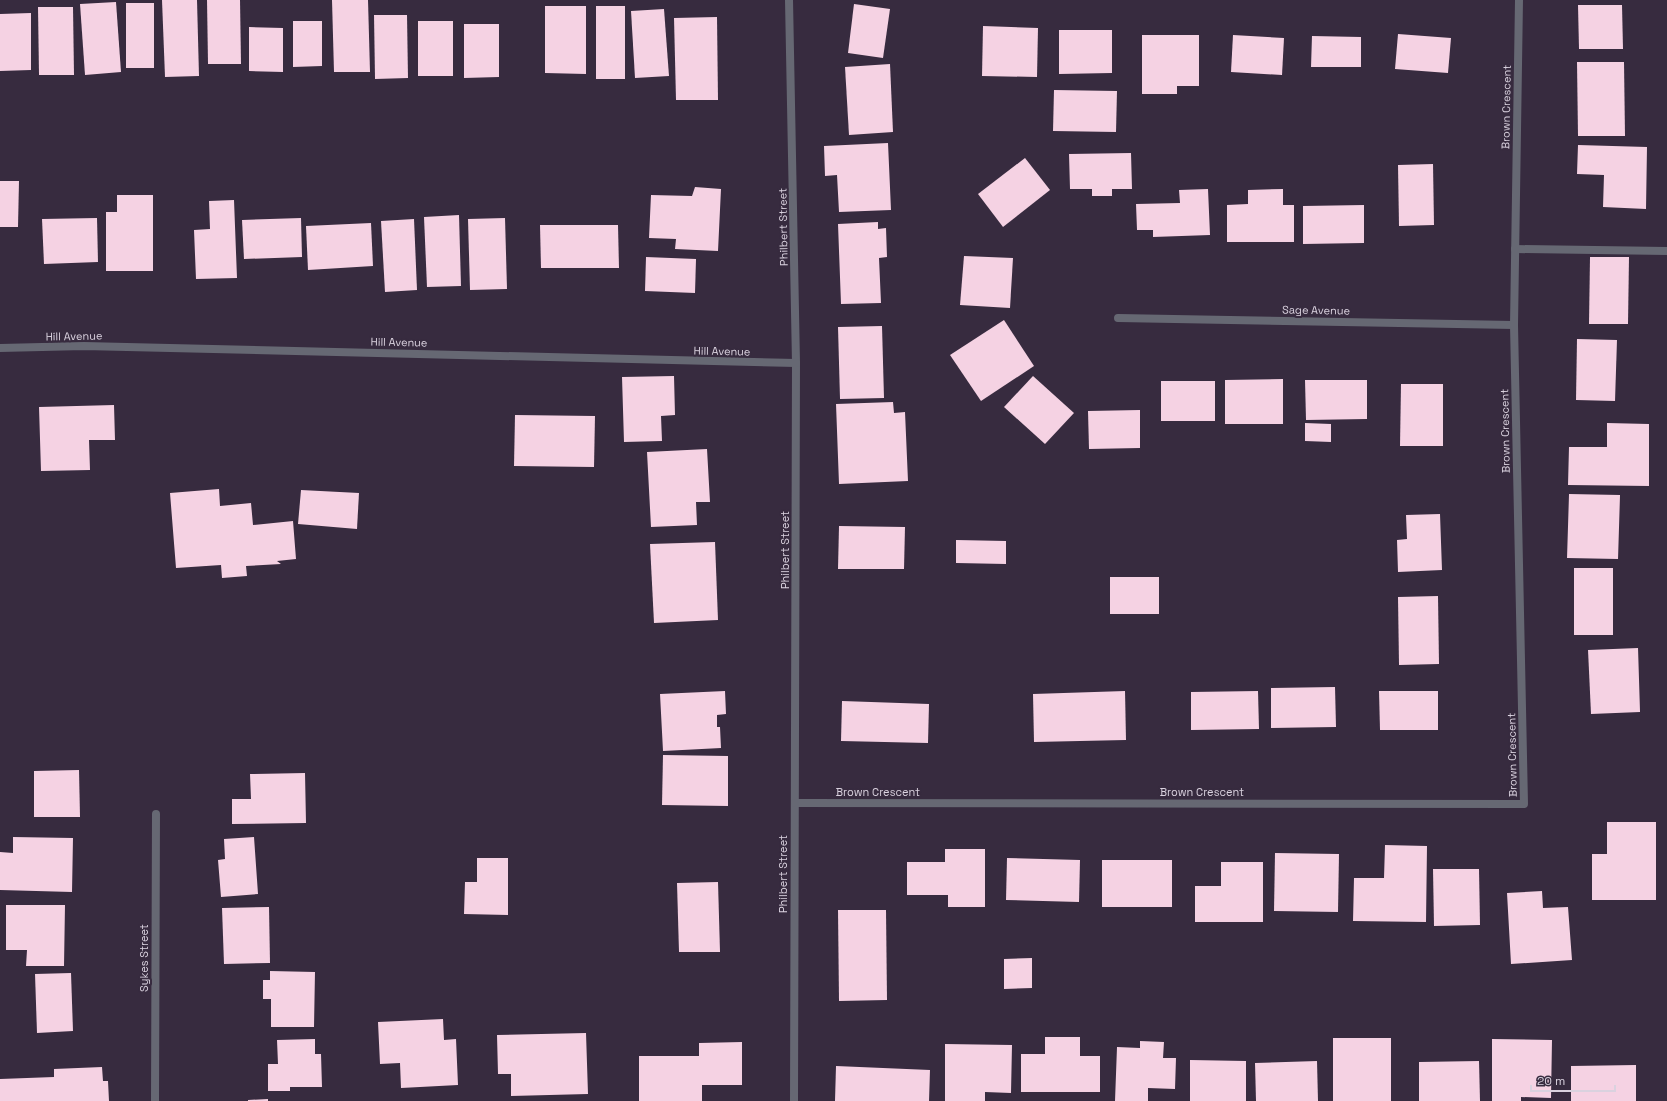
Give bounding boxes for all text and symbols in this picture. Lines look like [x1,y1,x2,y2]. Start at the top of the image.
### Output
street label: Brown Crescent [1498,65,1514,149]
street label: Philbert Street [775,188,791,266]
street label: Sage Avenue [1282,302,1350,318]
street label: Hill Avenue [45,329,103,343]
street label: Hill Avenue [370,335,428,349]
street label: Hill Avenue [693,344,751,358]
street label: Brown Crescent [1497,389,1513,473]
street label: Philbert Street [778,511,792,589]
street label: Brown Crescent [1504,713,1520,797]
street label: Brown Crescent [836,785,920,799]
street label: Brown Crescent [1160,785,1244,799]
street label: Philbert Street [776,835,790,913]
street label: Sykes Street [137,924,151,992]
scale bar [1531,1067,1615,1093]
text: 20 m [1537,1073,1565,1089]

